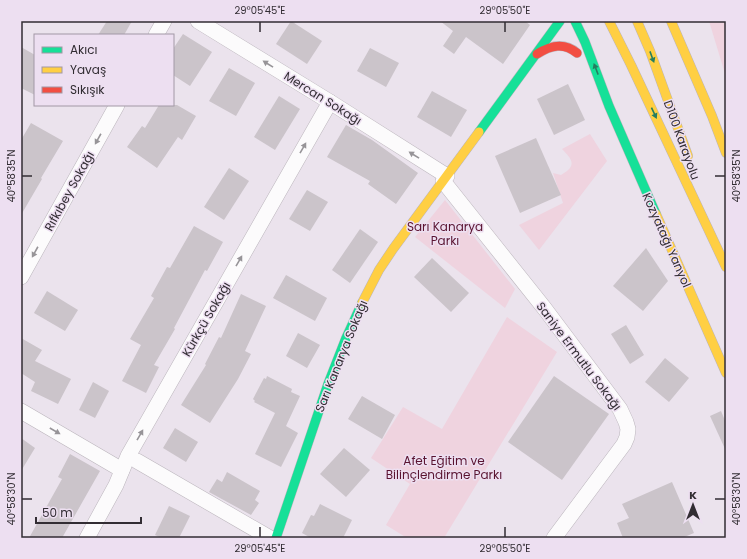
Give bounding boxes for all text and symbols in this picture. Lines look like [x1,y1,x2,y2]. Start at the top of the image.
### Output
text: 29°05'45"E [235,3,285,18]
text: 29°05'50"E [480,3,530,18]
legend [34,34,174,106]
text: Akıcı [70,41,98,58]
one-way arrow [649,51,655,63]
one-way arrow [263,60,273,68]
text: Yavaş [70,61,106,78]
one-way arrow [593,63,599,75]
street label: Mercan Sokağı [281,67,365,129]
text: Sıkışık [70,81,105,98]
street label: D100 Karayolu [660,98,704,182]
one-way arrow [651,108,657,119]
one-way arrow [95,133,102,145]
one-way arrow [300,142,307,154]
street label: Rıfkıbey Sokağı [40,148,98,234]
text: 40°58'35"N [4,150,19,202]
text: 40°58'35"N [729,150,744,202]
one-way arrow [409,151,419,159]
street label: Kozyatağı Yanyol [638,190,696,290]
park label: Sarı Kanarya Parkı [407,218,483,249]
one-way arrow [31,247,38,258]
one-way arrow [235,255,242,267]
street label: Kürkçü Sokağı [178,278,234,360]
street label: Sarı Kanarya Sokağı [311,297,371,415]
street label: Saniye Ermutlu Sokağı [532,298,626,414]
one-way arrow [49,427,61,434]
one-way arrow [136,429,143,441]
park label: Afet Eğitim ve Bilinçlendirme Parkı [386,452,502,483]
text: 40°58'30"N [4,473,19,525]
text: 40°58'30"N [729,473,744,525]
north arrow [673,485,713,525]
text: K [689,487,697,503]
scale bar [36,499,141,525]
text: 50 m [42,504,73,521]
text: 29°05'45"E [235,541,285,556]
text: 29°05'50"E [480,541,530,556]

